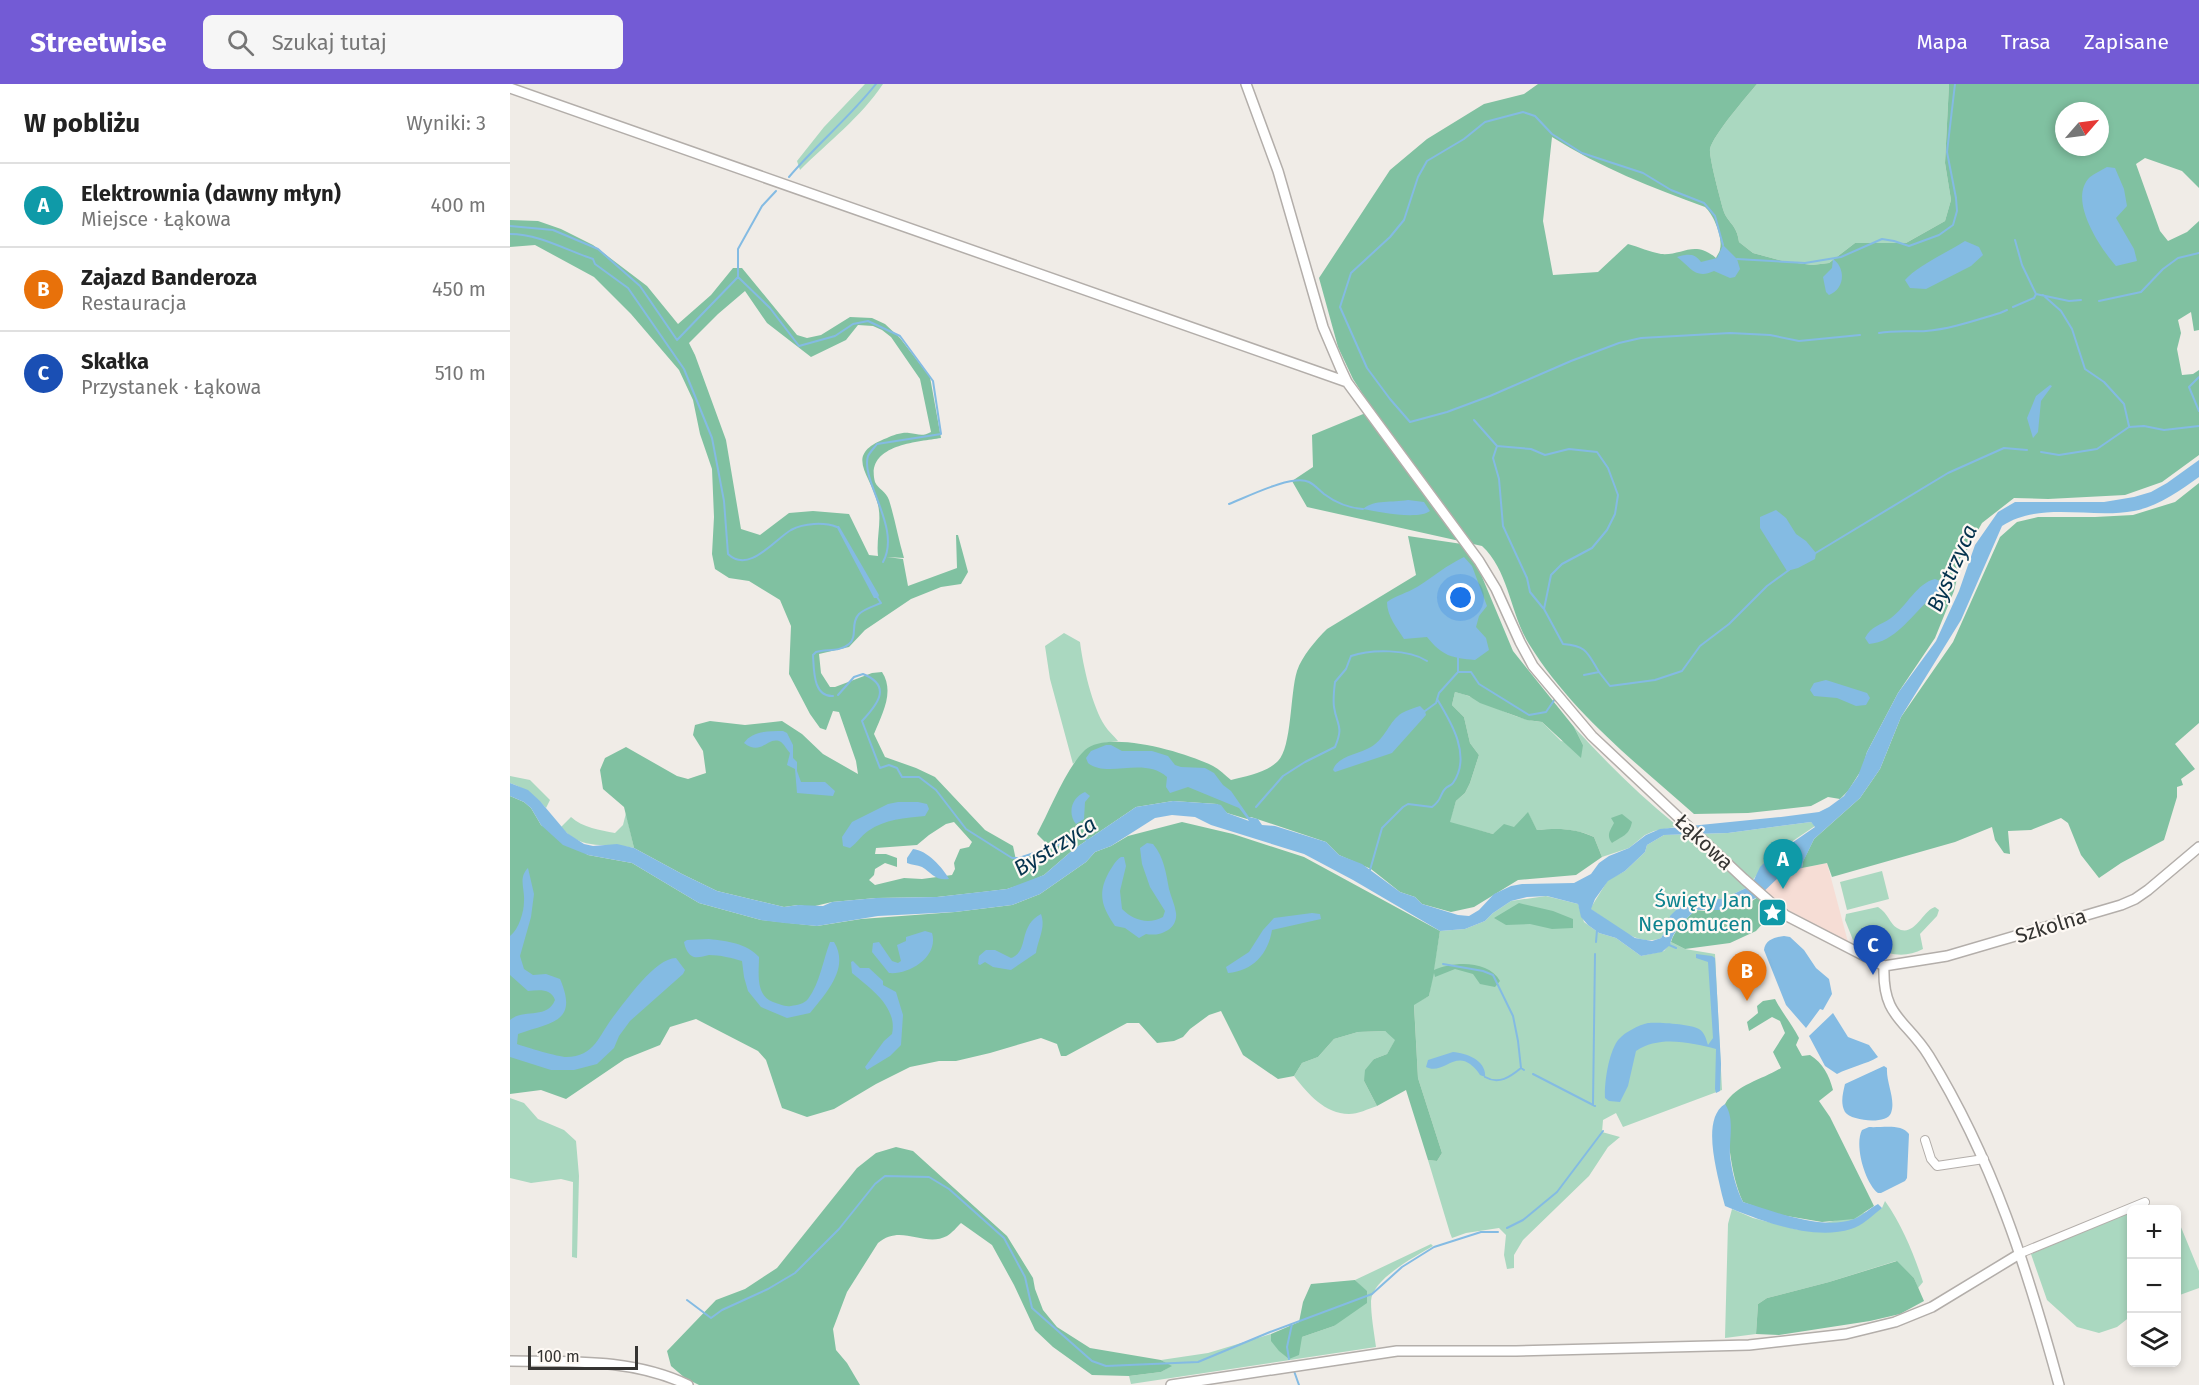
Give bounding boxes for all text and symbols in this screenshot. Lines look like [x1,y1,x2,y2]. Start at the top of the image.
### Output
search box [203,15,623,69]
text: Streetwise [30,26,167,59]
icon: search [224,26,257,59]
text: Szukaj tutaj [272,29,387,56]
text: Mapa [1916,29,1968,55]
text: Trasa [2001,29,2051,55]
text: Zapisane [2084,29,2169,55]
north arrow [2055,102,2109,156]
text: W pobliżu [24,108,140,139]
text: Wyniki: 3 [406,111,486,135]
text: Elektrownia (dawny młyn) [81,180,341,207]
text: A [38,193,49,217]
text: 400 m [431,193,486,217]
text: Miejsce · Łąkowa [81,207,231,231]
text: Zajazd Banderoza [81,264,257,291]
text: B [37,277,50,301]
text: 450 m [432,277,486,301]
text: Restauracja [81,291,187,315]
text: Skałka [81,348,149,375]
text: C [38,361,49,385]
text: 510 m [435,361,486,385]
text: Przystanek · Łąkowa [81,375,261,399]
water label: Bystrzyca [1921,520,1983,616]
your location [1446,583,1475,612]
street label: Łąkowa [1669,808,1739,876]
water label: Bystrzyca [1009,810,1101,882]
pin: A [1764,840,1802,889]
place label: Święty Jan Nepomucen [1638,887,1752,937]
place icon: Święty Jan Nepomucen [1757,896,1789,928]
street label: Szkolna [2012,903,2090,949]
pin: C [1854,926,1892,975]
pin: B [1728,952,1766,1001]
map controls [2127,1205,2181,1367]
button: + [2127,1205,2181,1259]
button: − [2127,1259,2181,1313]
button: layers [2127,1313,2181,1367]
scale bar [528,1343,638,1370]
text: 100 m [537,1347,580,1366]

